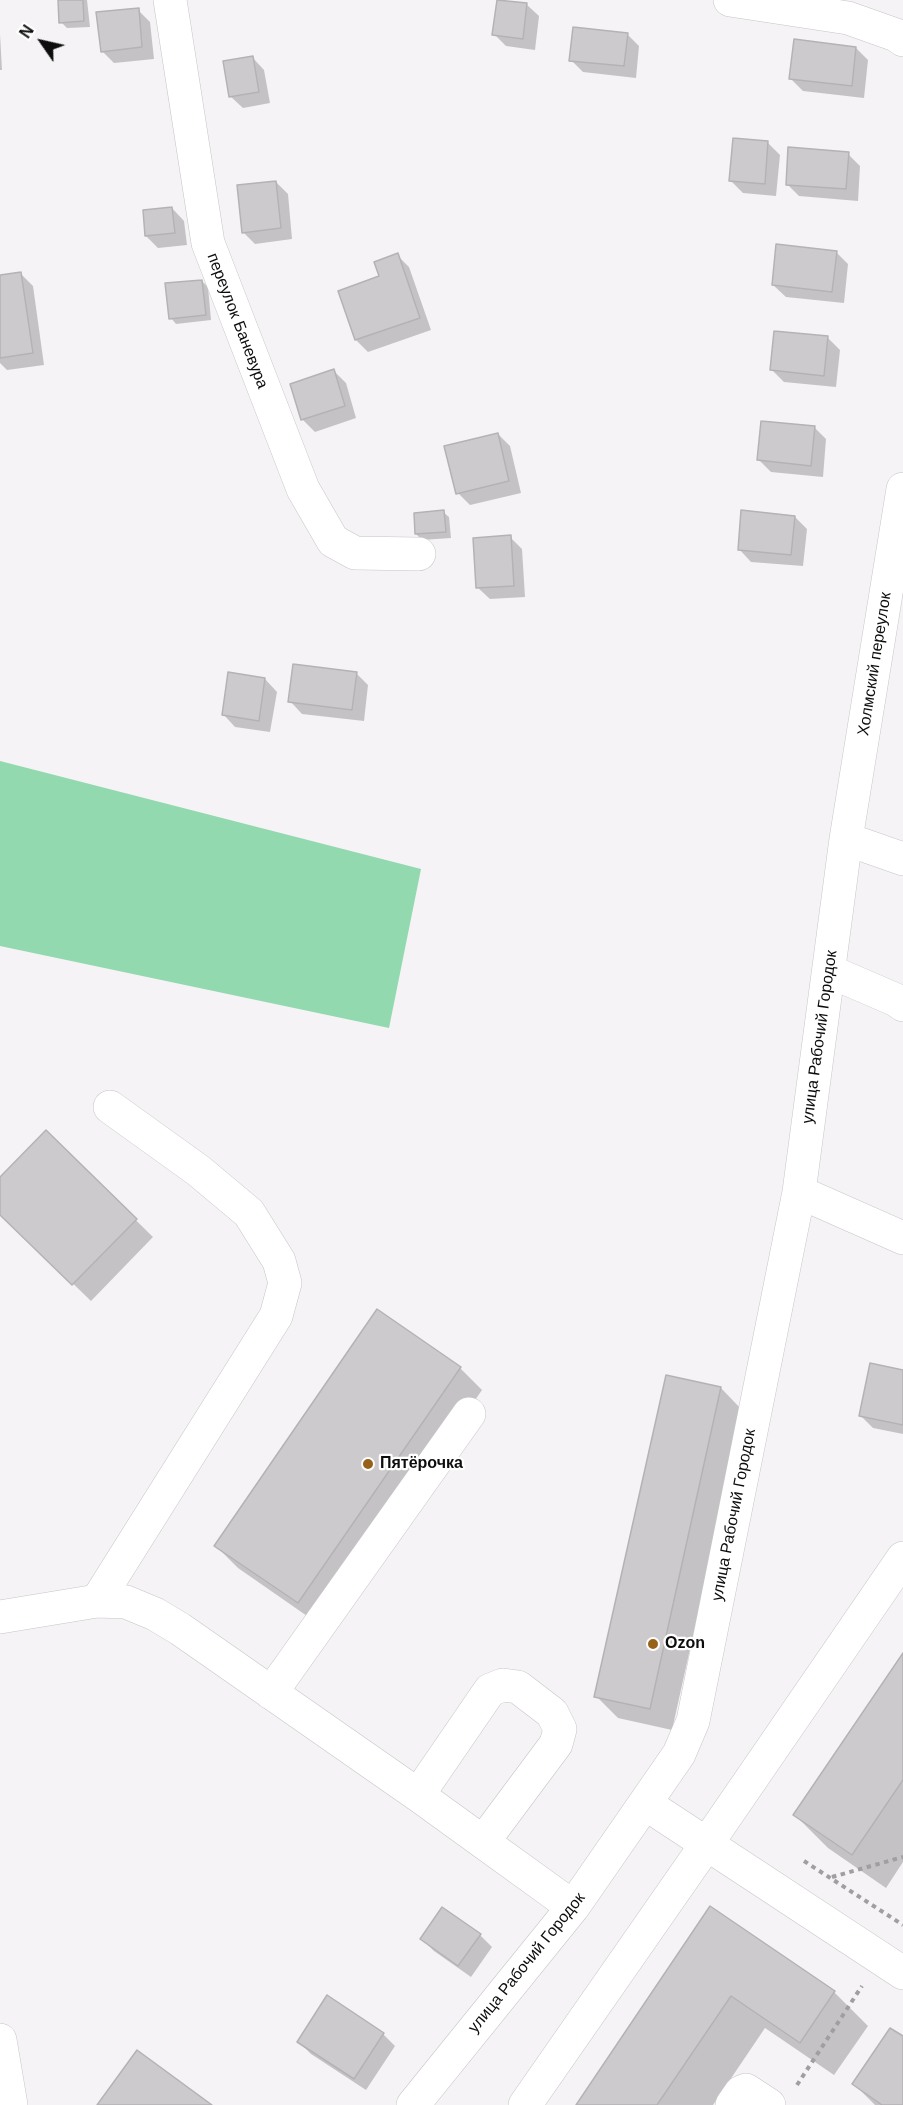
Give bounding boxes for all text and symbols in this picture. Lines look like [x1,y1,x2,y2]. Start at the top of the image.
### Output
north arrow [12,12,72,72]
text: N [16,22,37,41]
street label: переулок Баневура [202,251,272,391]
street label: Холмский переулок [854,591,896,737]
street label: улица Рабочий Городок [798,949,842,1125]
street label: улица Рабочий Городок [708,1427,760,1603]
place label: Пятёрочка [380,1454,463,1474]
marker: Пятёрочка [361,1457,375,1471]
place label: Ozon [665,1634,705,1654]
marker: Ozon [646,1637,660,1651]
street label: улица Рабочий Городок [464,1889,590,2037]

